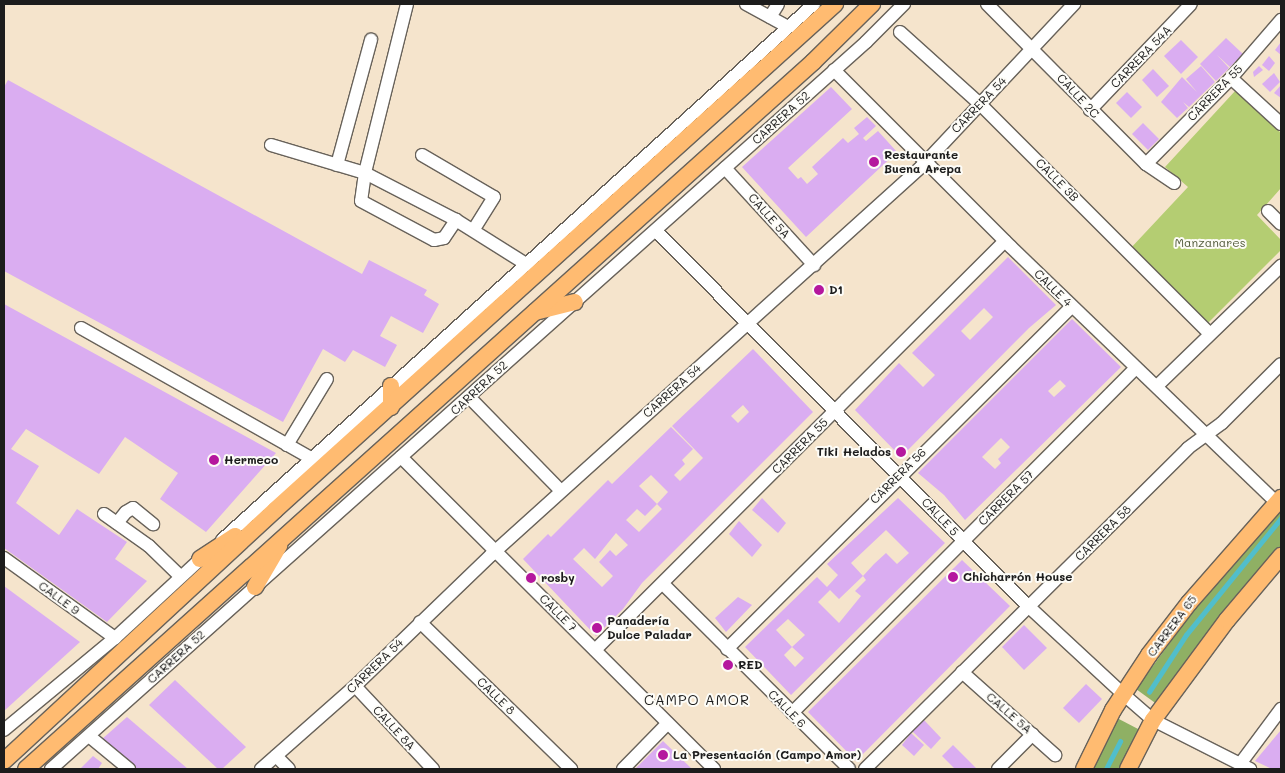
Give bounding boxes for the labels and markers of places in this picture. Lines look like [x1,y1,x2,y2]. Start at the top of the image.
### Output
place label: Restaurante Buena Arepa [884,148,961,176]
marker: Restaurante Buena Arepa [868,156,880,168]
place label: D1 [829,283,843,297]
marker: D1 [813,284,825,296]
place label: Tiki Helados [817,445,891,459]
marker: Tiki Helados [895,446,907,458]
place label: Hermeco [224,453,278,467]
marker: Hermeco [208,454,220,466]
place label: Chicharrón House [963,570,1072,584]
place label: rosby [541,571,575,585]
marker: Chicharrón House [947,571,959,583]
marker: rosby [525,572,537,584]
place label: Panadería Dulce Paladar [607,614,692,642]
marker: Panadería Dulce Paladar [591,622,603,634]
place label: RED [738,658,763,672]
marker: RED [722,659,734,671]
place label: La Presentación (Campo Amor) [673,748,861,762]
marker: La Presentación (Campo Amor) [657,749,669,761]

